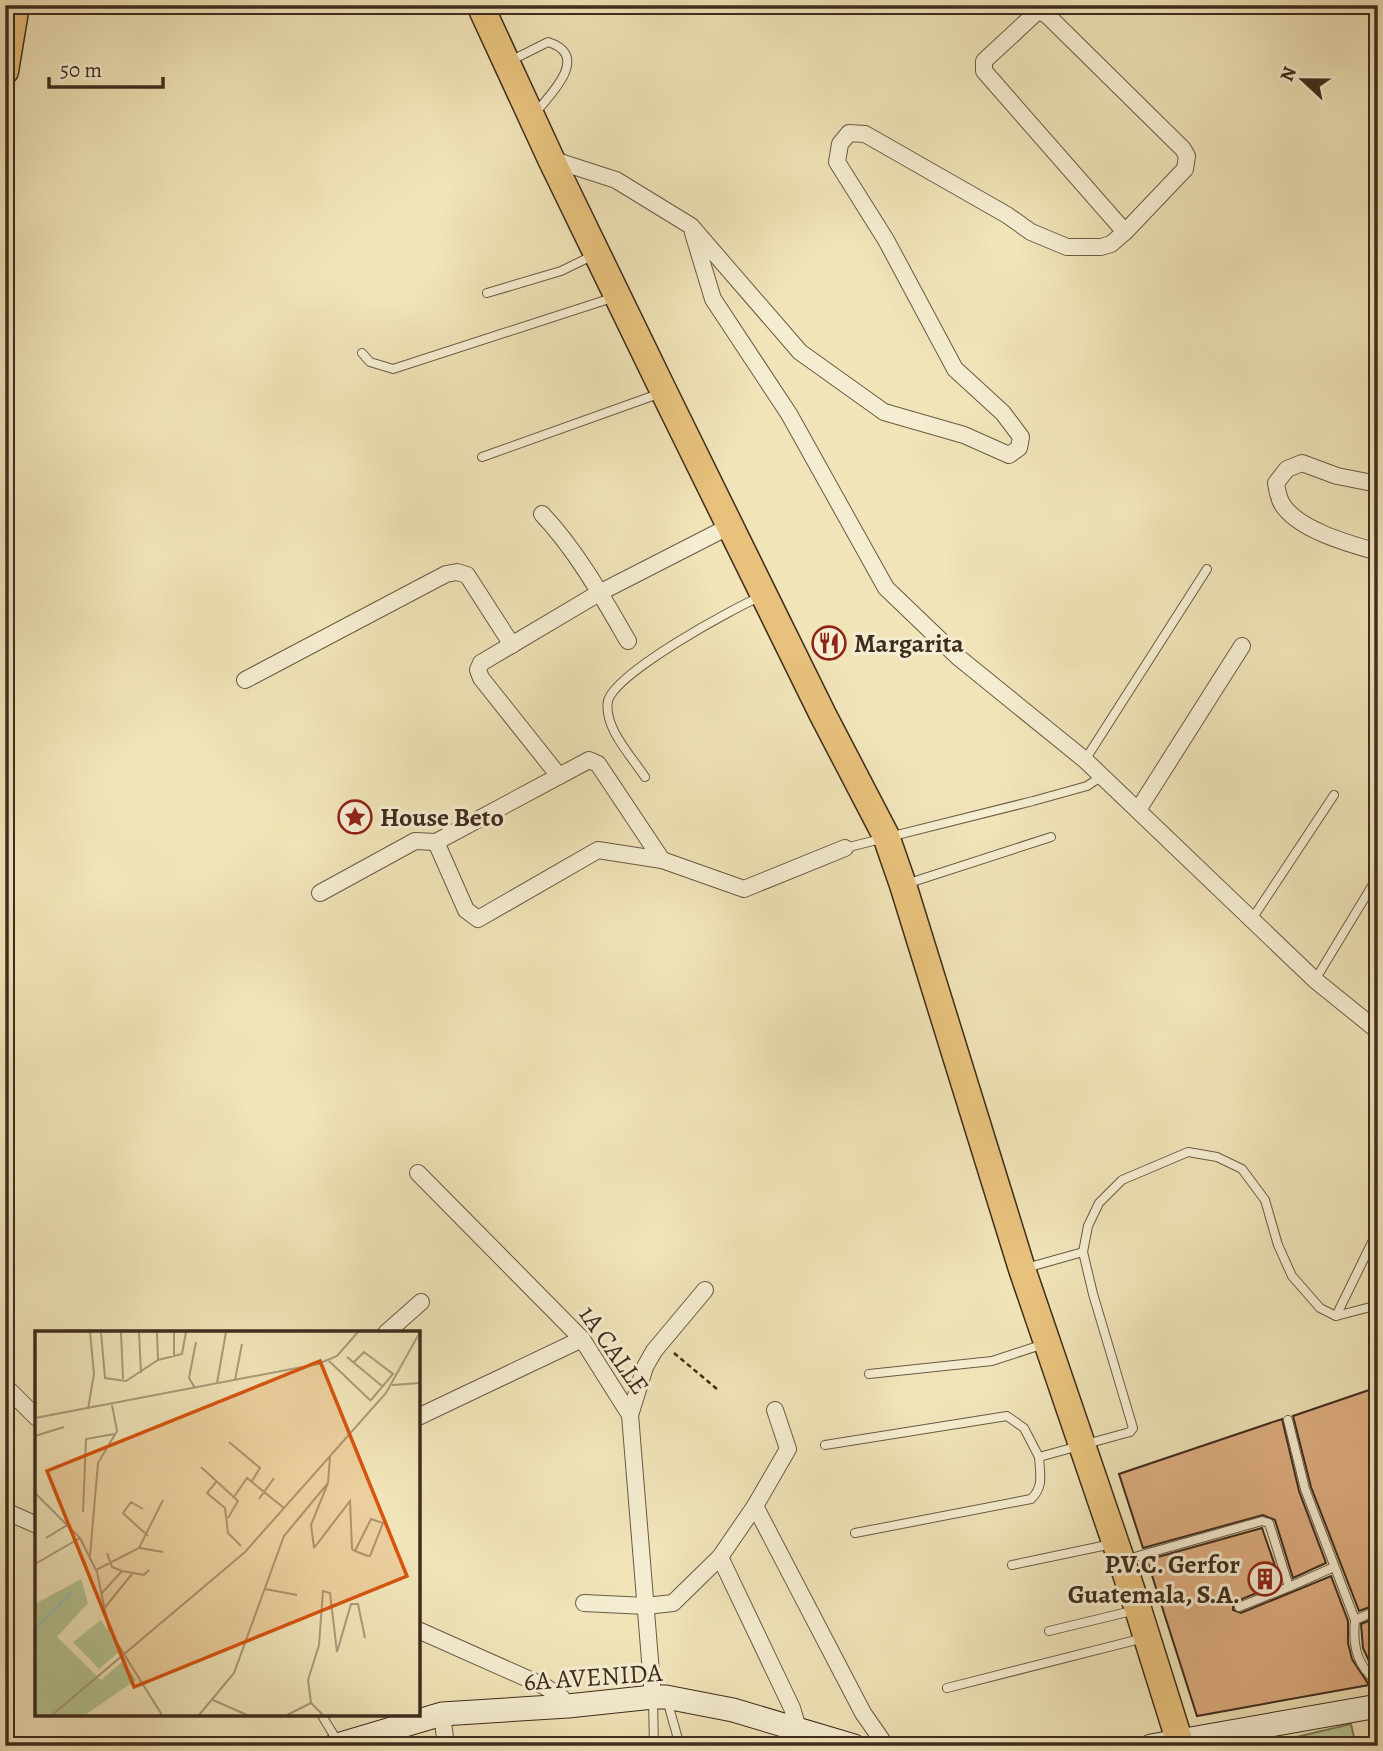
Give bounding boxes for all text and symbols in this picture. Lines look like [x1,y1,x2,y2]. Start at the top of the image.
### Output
scale bar [49,46,163,90]
north arrow [1268,46,1338,116]
text: 50 m [60,56,102,84]
text: N [1274,63,1303,85]
restaurant icon: Margarita [810,624,848,662]
place label: Margarita [854,626,964,661]
place icon: House Beto [336,798,374,836]
place label: House Beto [380,800,504,835]
street label: 1A CALLE [571,1298,657,1402]
inset map [35,1331,420,1716]
place label: P.V.C. Gerfor Guatemala, S.A. [1068,1547,1240,1612]
building icon: P.V.C. Gerfor Guatemala, S.A. [1246,1560,1284,1598]
street label: 6A AVENIDA [522,1655,664,1699]

